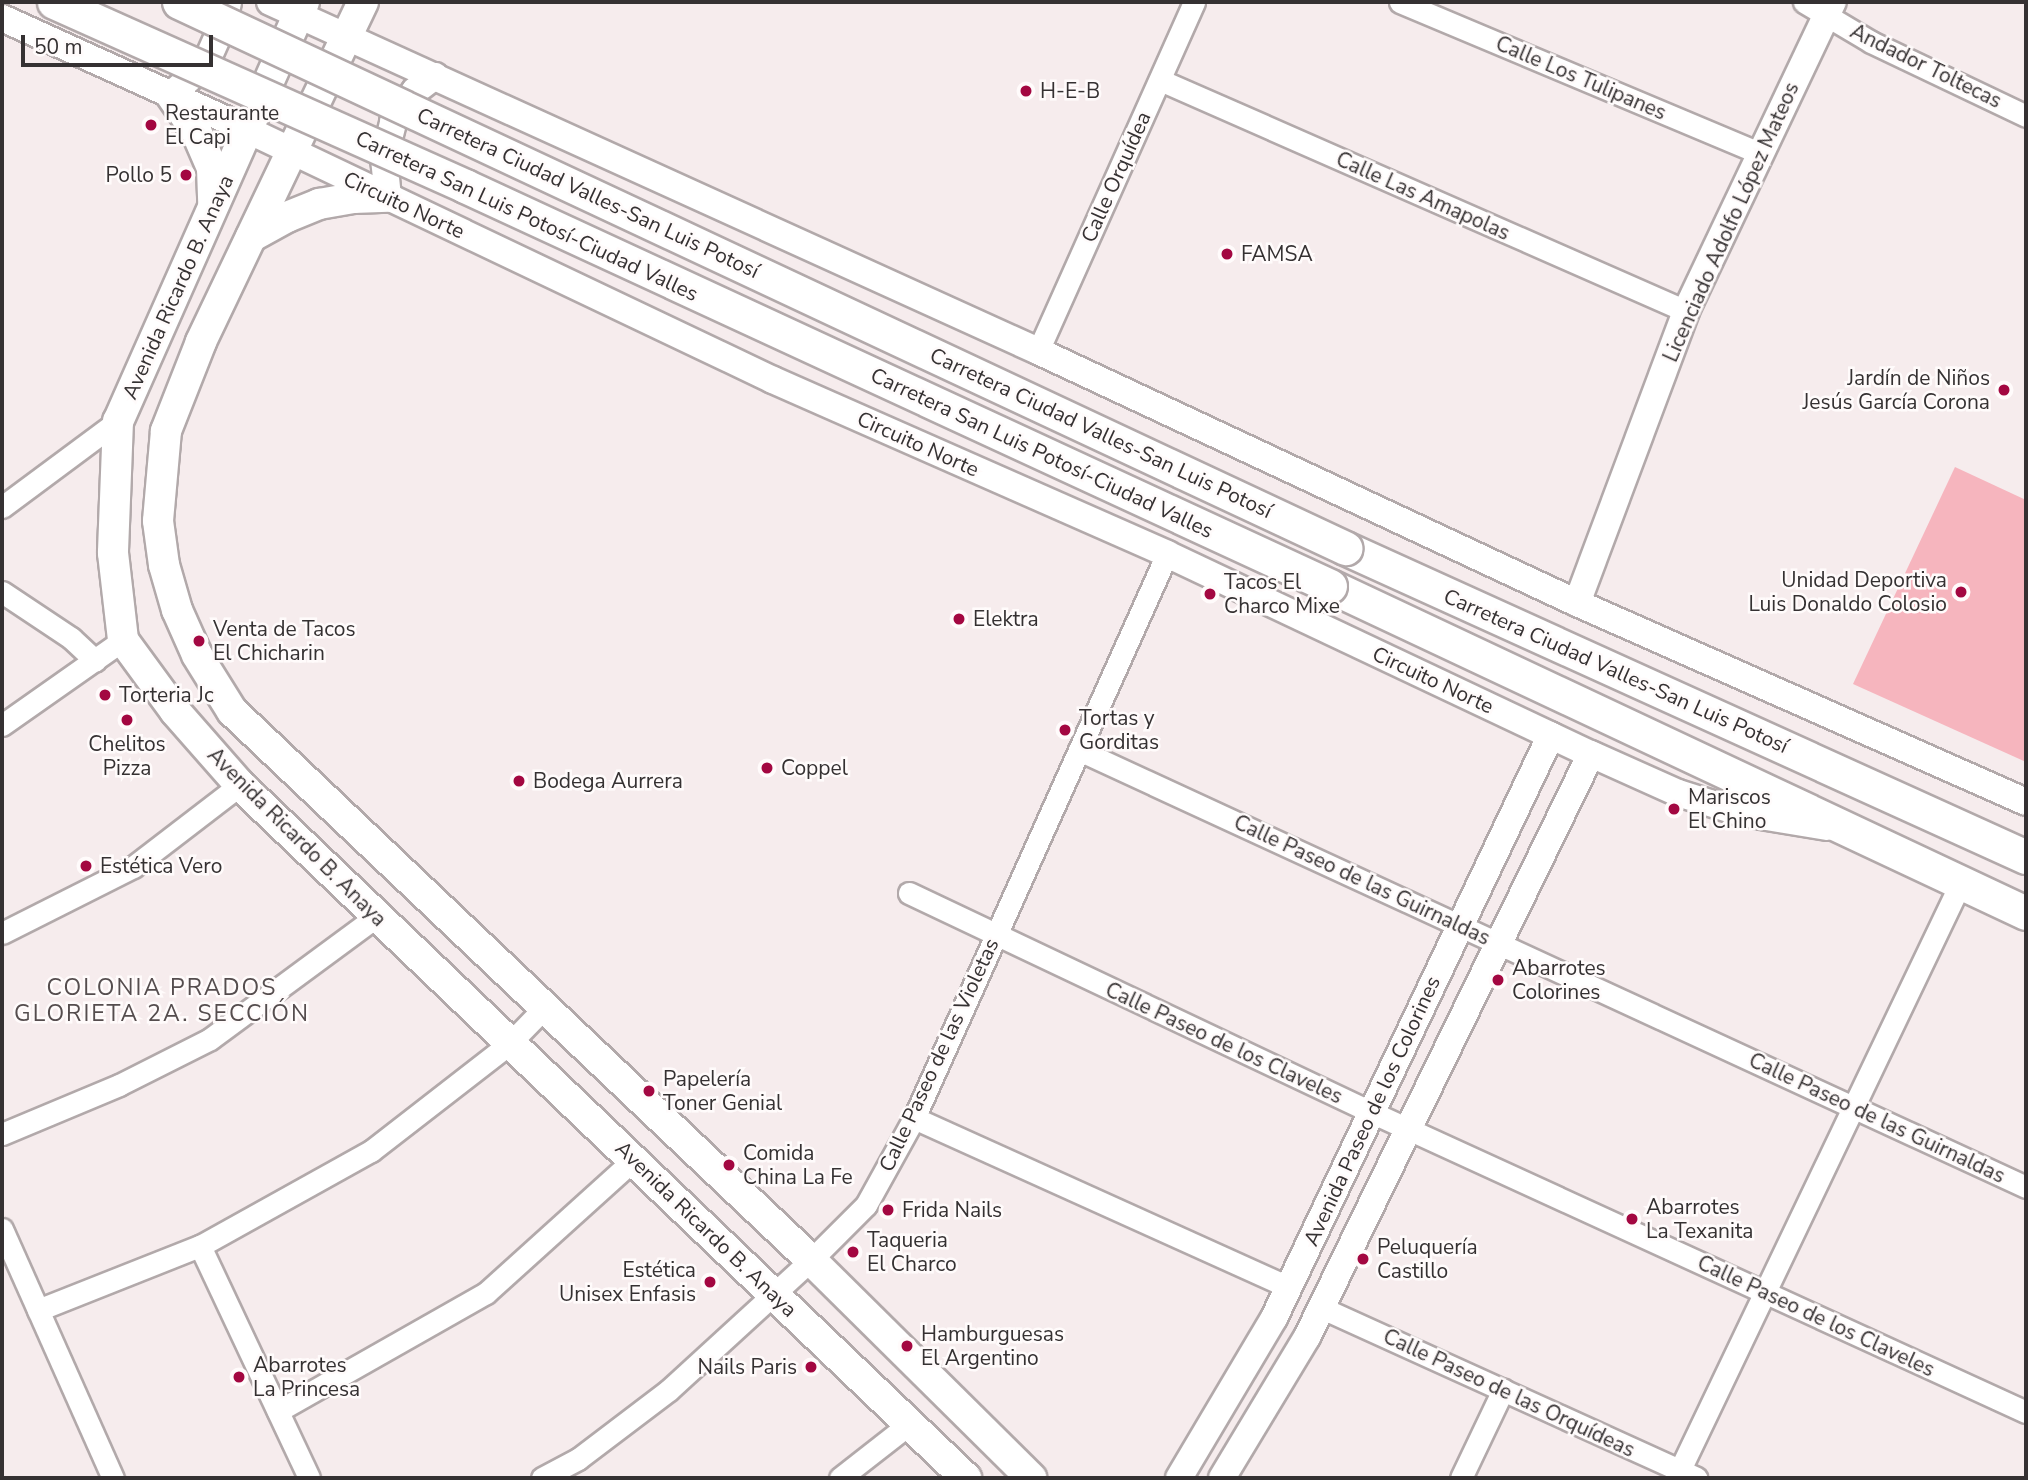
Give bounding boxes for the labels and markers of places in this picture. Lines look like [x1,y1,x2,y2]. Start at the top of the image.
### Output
place label: H-E-B [1040,78,1100,104]
marker: H-E-B [1018,83,1034,99]
place label: Restaurante El Capi [165,100,279,150]
marker: Restaurante El Capi [143,117,159,133]
place label: Pollo 5 [106,162,172,188]
marker: Pollo 5 [178,167,194,183]
place label: FAMSA [1241,241,1313,267]
marker: FAMSA [1219,246,1235,262]
place label: Jardín de Niños Jesús García Corona [1803,365,1990,415]
marker: Jardín de Niños Jesús García Corona [1996,382,2012,398]
place label: Unidad Deportiva Luis Donaldo Colosio [1748,567,1947,617]
place label: Tacos El Charco Mixe [1224,569,1340,619]
marker: Unidad Deportiva Luis Donaldo Colosio [1953,584,1969,600]
marker: Tacos El Charco Mixe [1202,586,1218,602]
place label: Elektra [973,606,1039,632]
marker: Elektra [951,611,967,627]
place label: Venta de Tacos El Chicharin [213,616,355,666]
marker: Venta de Tacos El Chicharin [191,633,207,649]
place label: Torteria Jc [119,682,214,708]
marker: Torteria Jc [97,687,113,703]
place label: Tortas y Gorditas [1079,705,1159,755]
marker: Chelitos Pizza [119,712,135,728]
marker: Tortas y Gorditas [1057,722,1073,738]
place label: Chelitos Pizza [88,731,166,781]
place label: Coppel [781,755,848,781]
marker: Coppel [759,760,775,776]
place label: Bodega Aurrera [533,768,683,794]
marker: Bodega Aurrera [511,773,527,789]
place label: Mariscos El Chino [1688,784,1771,834]
marker: Mariscos El Chino [1666,801,1682,817]
place label: Estética Vero [100,853,222,879]
marker: Estética Vero [78,858,94,874]
place label: Abarrotes Colorines [1512,955,1606,1005]
marker: Abarrotes Colorines [1490,972,1506,988]
place label: Papelería Toner Genial [663,1066,782,1116]
marker: Papelería Toner Genial [641,1083,657,1099]
place label: Comida China La Fe [743,1140,853,1190]
marker: Comida China La Fe [721,1157,737,1173]
place label: Abarrotes La Texanita [1646,1194,1753,1244]
place label: Frida Nails [902,1197,1002,1223]
marker: Frida Nails [880,1202,896,1218]
marker: Abarrotes La Texanita [1624,1211,1640,1227]
place label: Taqueria El Charco [867,1227,957,1277]
place label: Peluquería Castillo [1377,1234,1478,1284]
marker: Taqueria El Charco [845,1244,861,1260]
marker: Peluquería Castillo [1355,1251,1371,1267]
place label: Estética Unisex Enfasis [559,1257,696,1307]
marker: Estética Unisex Enfasis [702,1274,718,1290]
place label: Hamburguesas El Argentino [921,1321,1064,1371]
marker: Hamburguesas El Argentino [899,1338,915,1354]
place label: Abarrotes La Princesa [253,1352,360,1402]
place label: Nails Paris [697,1354,797,1380]
marker: Nails Paris [803,1359,819,1375]
marker: Abarrotes La Princesa [231,1369,247,1385]

